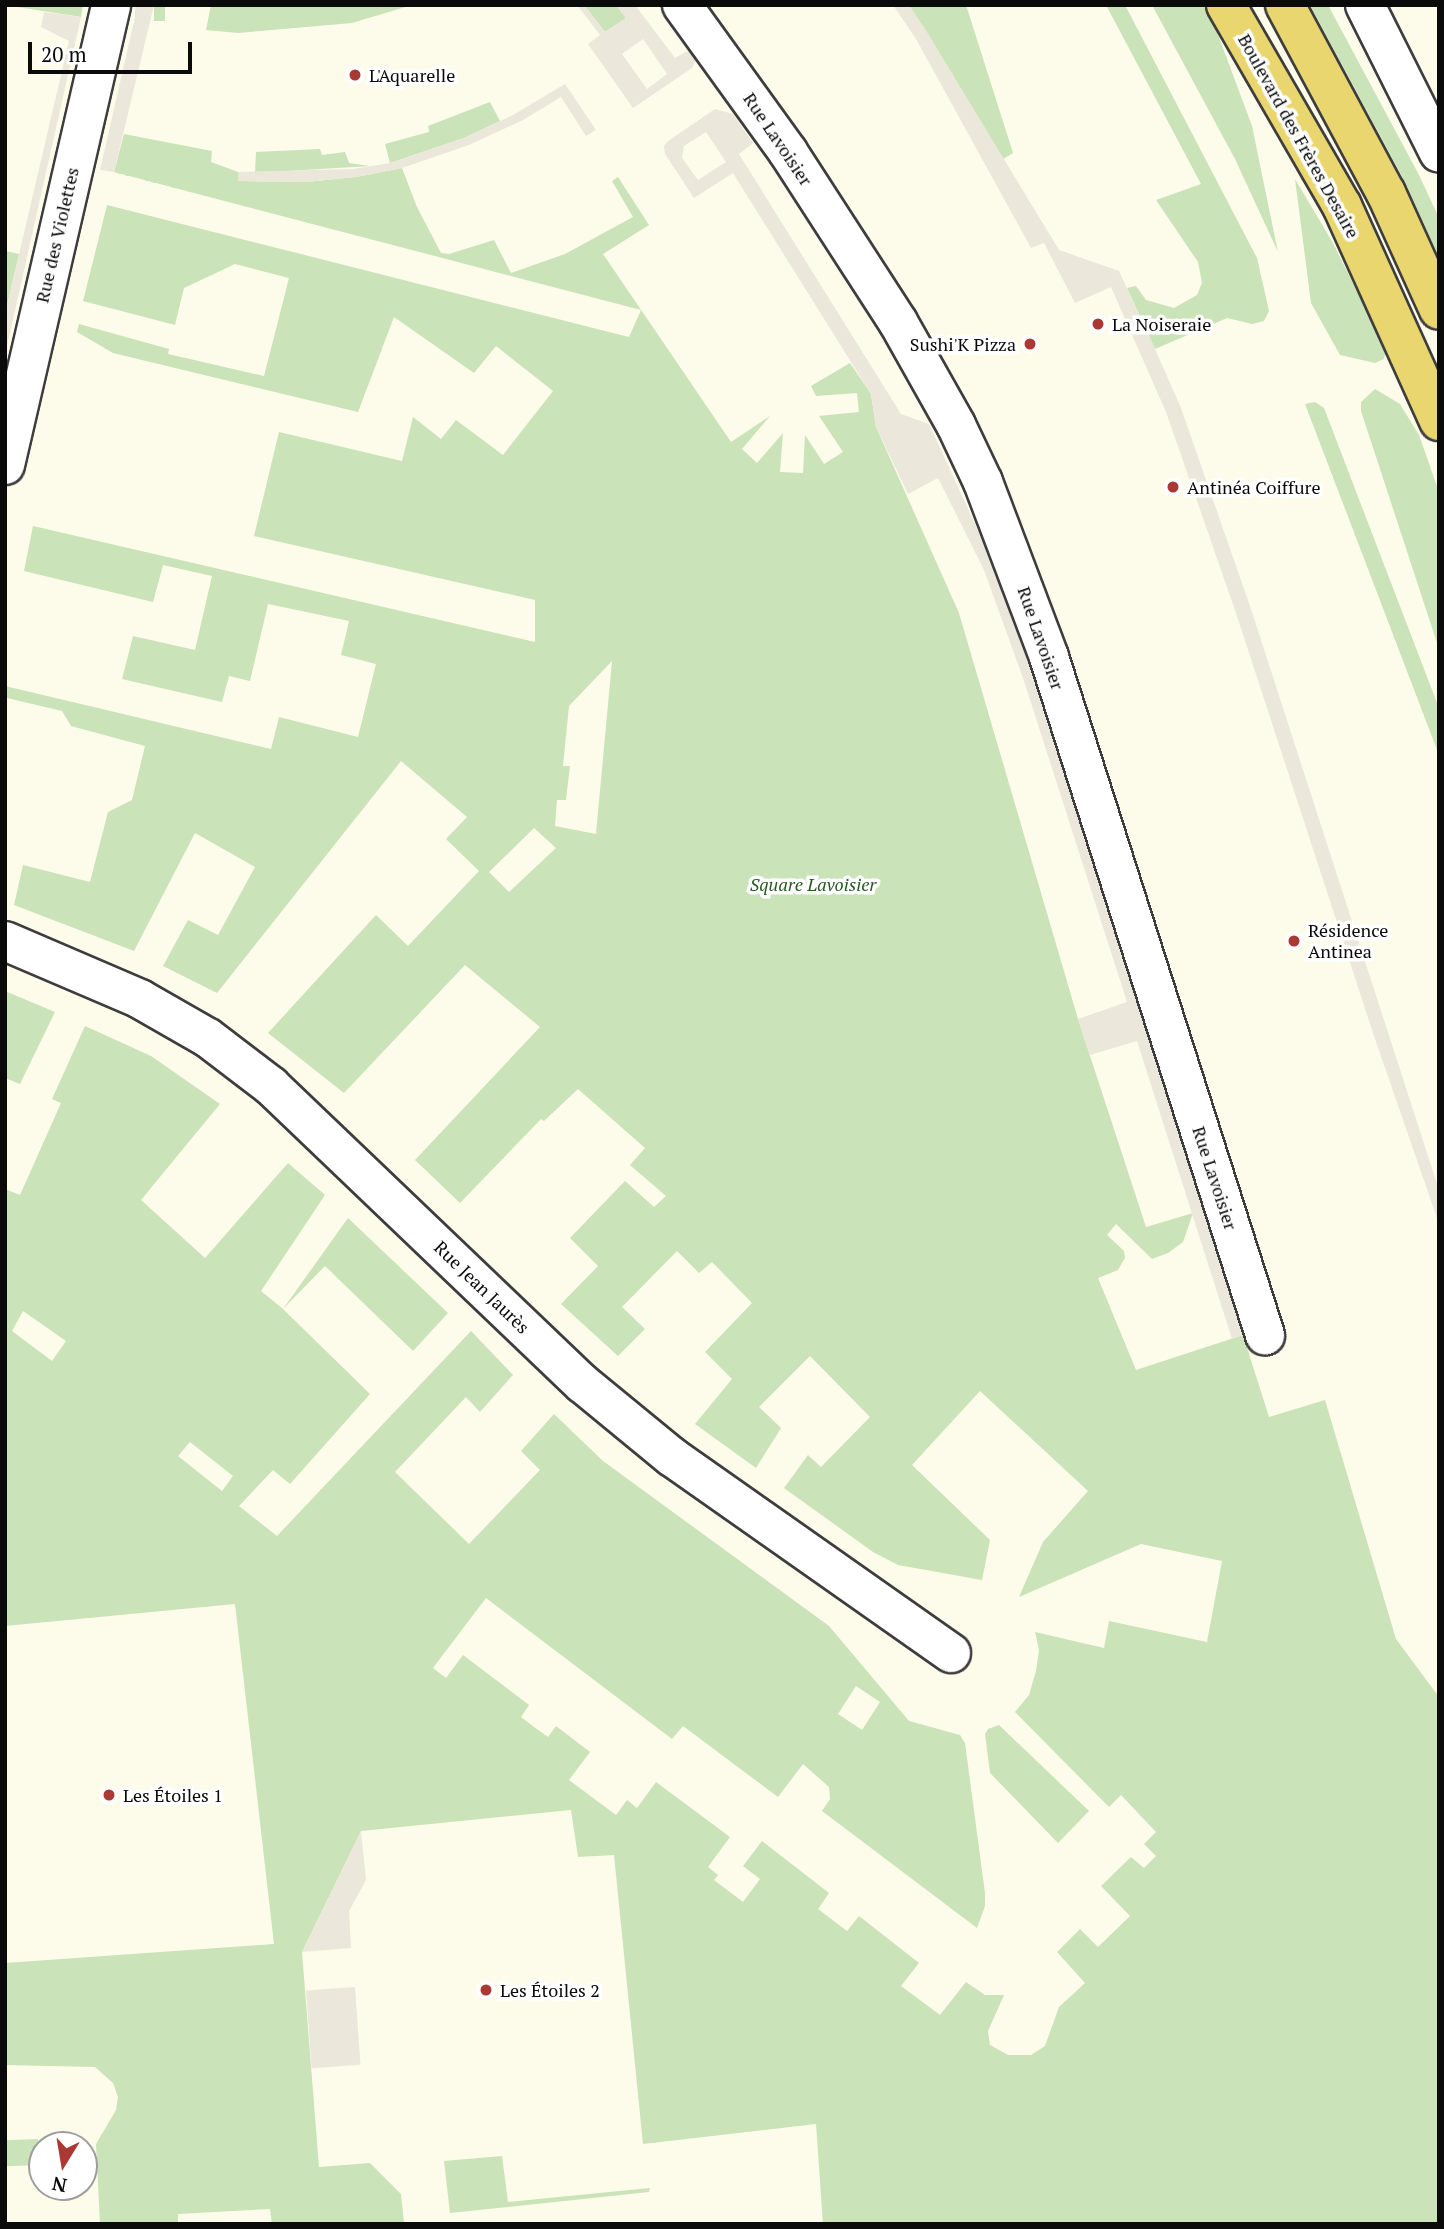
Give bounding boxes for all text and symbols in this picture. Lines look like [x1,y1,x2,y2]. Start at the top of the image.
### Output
scale bar [32,28,196,72]
street label: Boulevard des Frères Desaire [1234,30,1364,242]
text: 20 m [41,40,87,68]
place label: L'Aquarelle [369,64,455,86]
marker: L'Aquarelle [347,67,363,83]
street label: Rue Lavoisier [739,88,817,190]
street label: Rue des Violettes [31,165,83,305]
place label: La Noiseraie [1112,313,1211,335]
marker: La Noiseraie [1090,316,1106,332]
place label: Sushi'K Pizza [910,333,1016,355]
marker: Sushi'K Pizza [1022,336,1038,352]
place label: Antinéa Coiffure [1187,476,1320,498]
marker: Antinéa Coiffure [1165,479,1181,495]
street label: Rue Lavoisier [1013,584,1069,692]
park label: Square Lavoisier [750,873,876,895]
place label: Résidence Antinea [1308,920,1388,962]
marker: Résidence Antinea [1286,933,1302,949]
street label: Rue Lavoisier [1188,1124,1242,1232]
street label: Rue Jean Jaurès [430,1236,534,1338]
place label: Les Étoiles 1 [123,1784,223,1806]
marker: Les Étoiles 1 [101,1787,117,1803]
place label: Les Étoiles 2 [500,1979,600,2001]
marker: Les Étoiles 2 [478,1982,494,1998]
north arrow [28,2131,98,2201]
text: N [50,2171,69,2199]

